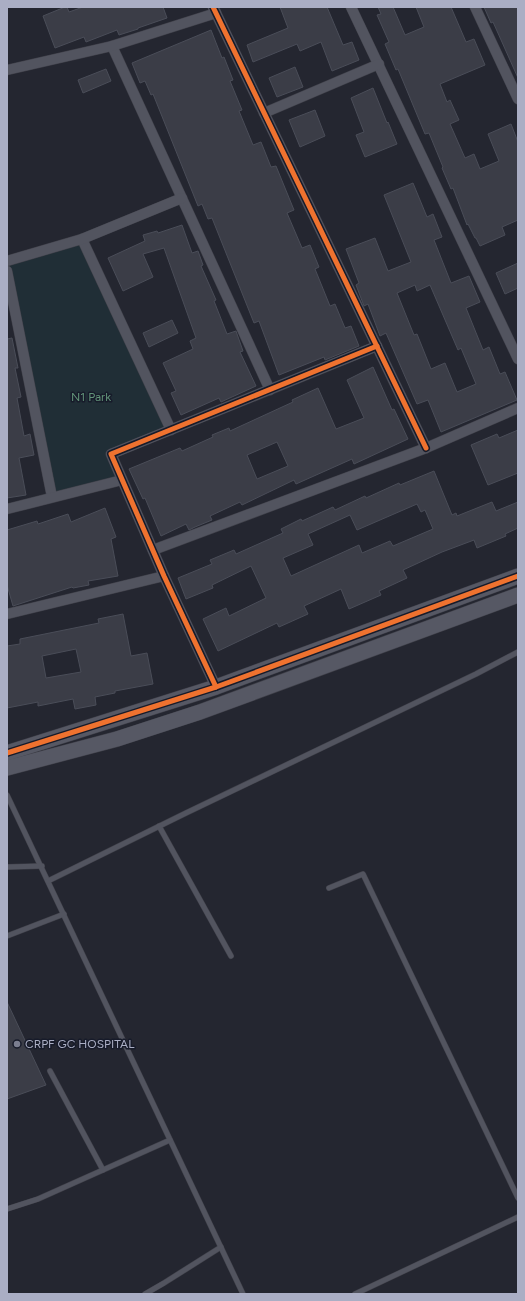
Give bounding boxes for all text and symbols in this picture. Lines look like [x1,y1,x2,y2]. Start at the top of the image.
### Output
park label: N1 Park [71,390,111,404]
place label: CRPF GC HOSPITAL [25,1037,135,1051]
marker: CRPF GC HOSPITAL [12,1039,22,1049]

